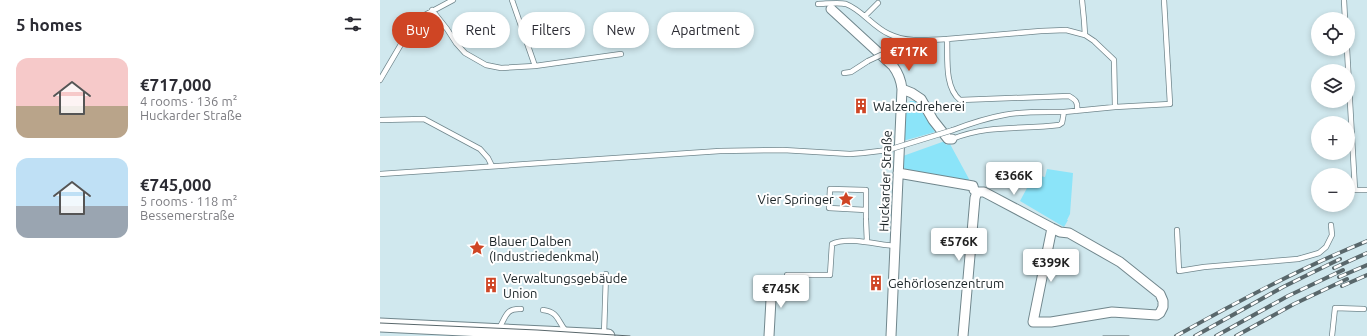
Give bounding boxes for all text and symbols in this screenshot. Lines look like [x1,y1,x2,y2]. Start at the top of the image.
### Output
chip: Buy [392,12,444,48]
chip: Rent [452,12,510,48]
chip: Filters [518,12,585,48]
chip: New [593,12,649,48]
chip: Apartment [657,12,754,48]
map controls [1311,12,1355,212]
button: locate [1311,12,1355,56]
icon: filters [342,13,364,35]
text: 5 homes [16,15,82,34]
pin: €717K [881,38,937,72]
text: €717K [890,44,928,58]
button: layers [1311,64,1355,108]
icon: home [48,74,96,122]
text: €717,000 [140,75,211,94]
text: 4 rooms · 136 m² [140,94,237,108]
building icon: Walzendreherei [852,97,870,115]
place label: Walzendreherei [873,99,965,113]
text: Huckarder Straße [140,108,242,122]
button: + [1311,116,1355,160]
street label: Huckarder Straße [876,130,894,232]
pin: €366K [986,162,1042,196]
text: €366K [995,168,1033,182]
button: − [1311,168,1355,212]
icon: home [48,174,96,222]
text: €745,000 [140,175,211,194]
place icon: Vier Springer [837,190,855,208]
place label: Vier Springer [758,192,834,206]
text: 5 rooms · 118 m² [140,194,237,208]
text: Bessemerstraße [140,208,235,222]
pin: €576K [931,228,987,262]
place label: Blauer Dalben (Industriedenkmal) [489,234,599,264]
text: €576K [940,234,978,248]
place icon: Blauer Dalben (Industriedenkmal) [468,239,486,257]
pin: €399K [1023,249,1079,283]
text: €399K [1032,255,1070,269]
place label: Verwaltungsgebäude Union [503,271,628,300]
building icon: Gehörlosenzentrum [867,274,885,292]
pin: €745K [753,275,809,309]
building icon: Verwaltungsgebäude Union [482,276,500,294]
place label: Gehörlosenzentrum [888,276,1004,290]
text: €745K [762,281,800,295]

